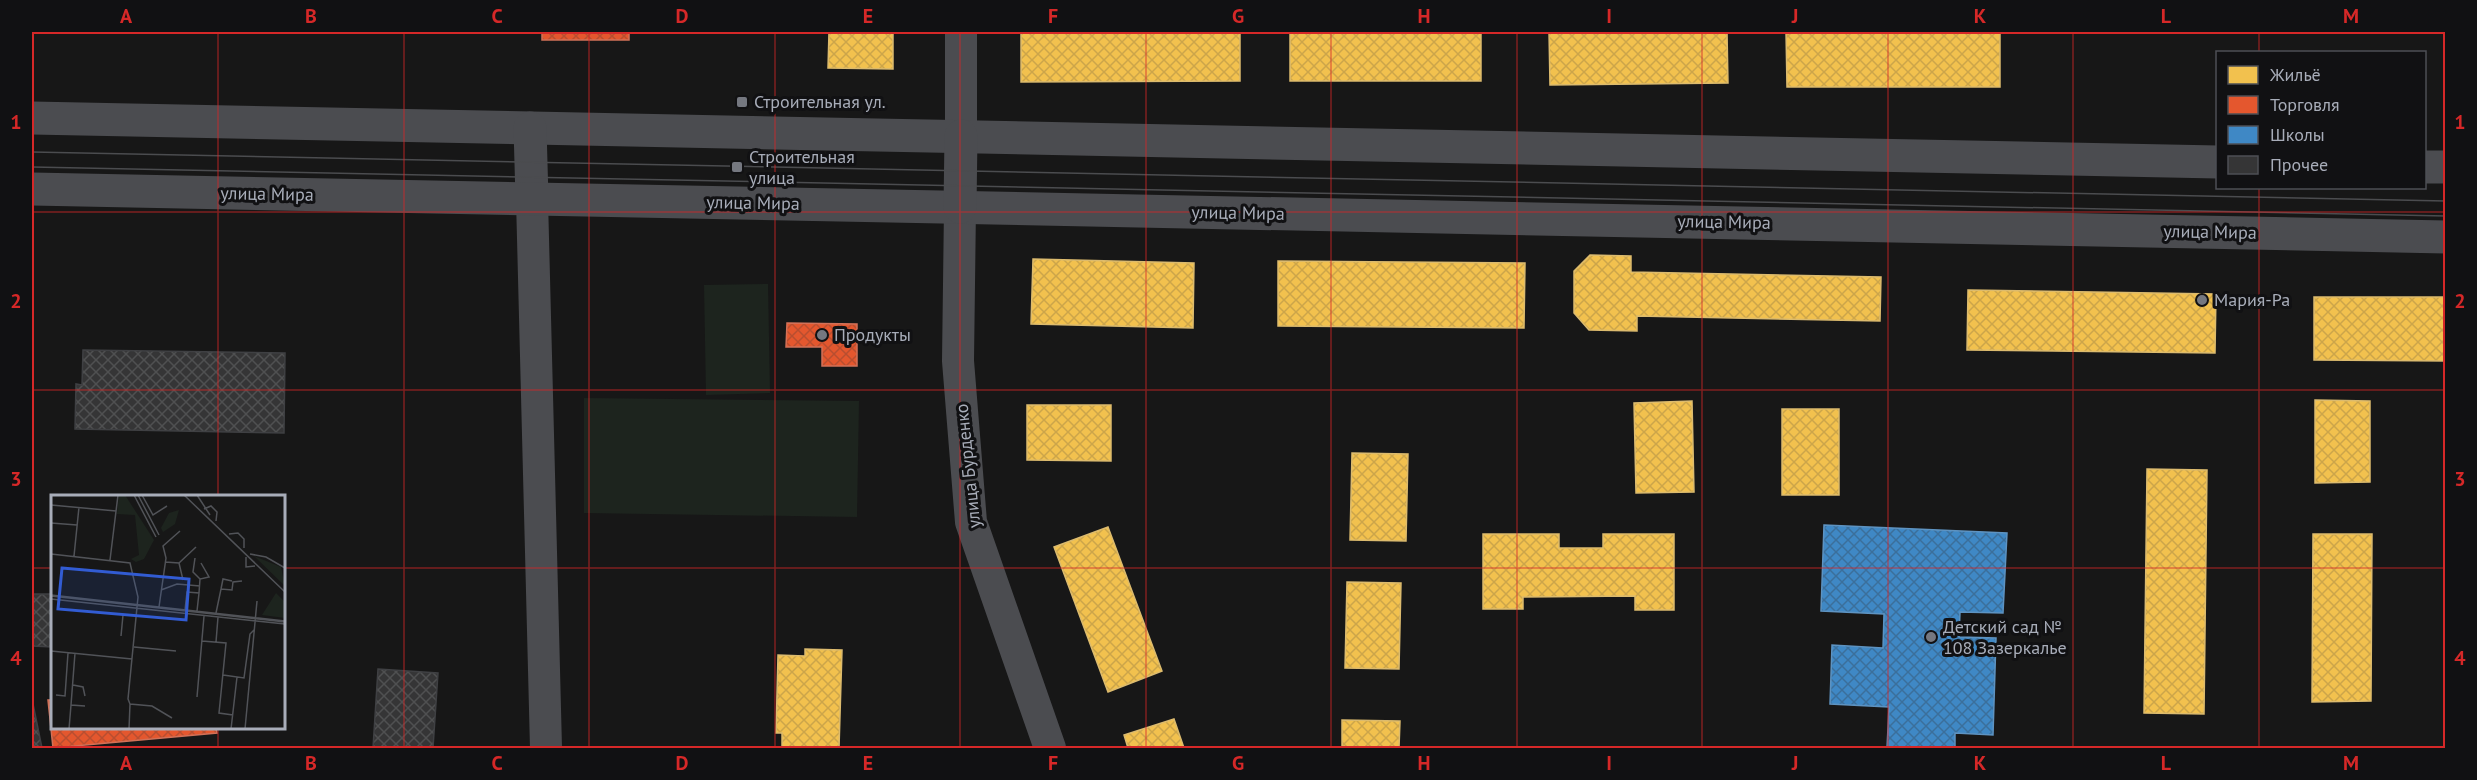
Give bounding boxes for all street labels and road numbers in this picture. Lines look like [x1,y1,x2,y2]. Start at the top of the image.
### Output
street label: улица Мира [220,181,314,206]
street label: улица Мира [706,190,800,215]
street label: улица Мира [1191,200,1285,225]
street label: улица Мира [1677,209,1771,234]
street label: улица Мира [2163,219,2257,244]
street label: улица Бурденко [950,403,985,530]

